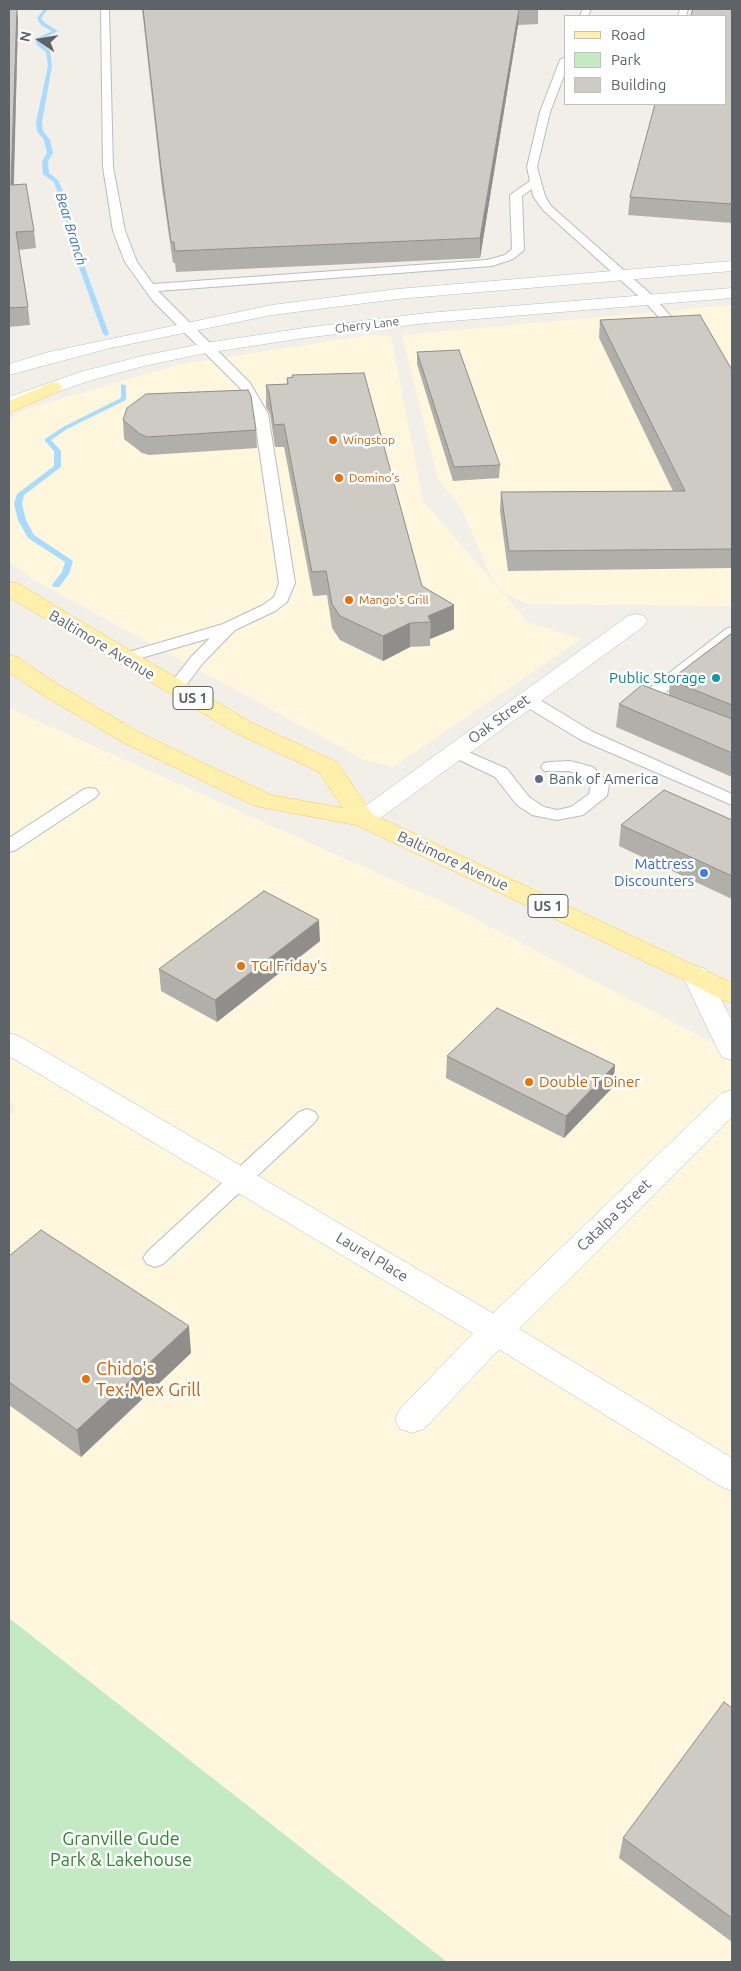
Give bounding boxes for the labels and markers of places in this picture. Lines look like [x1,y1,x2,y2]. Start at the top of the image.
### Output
place label: Wingstop [343,433,395,447]
marker: Wingstop [327,434,339,446]
place label: Domino's [349,471,399,485]
marker: Domino's [333,472,345,484]
place label: Mango's Grill [359,593,429,607]
marker: Mango's Grill [343,594,355,606]
place label: Public Storage [609,669,706,687]
marker: Public Storage [710,672,722,684]
place label: Bank of America [549,770,659,788]
marker: Bank of America [533,773,545,785]
place label: Mattress Discounters [614,855,694,890]
marker: Mattress Discounters [698,867,710,879]
place label: TGI Friday's [251,957,327,975]
marker: TGI Friday's [235,960,247,972]
place label: Double T Diner [539,1073,640,1091]
marker: Double T Diner [523,1076,535,1088]
place label: Chido's Tex-Mex Grill [96,1358,201,1400]
marker: Chido's Tex-Mex Grill [80,1373,92,1385]

